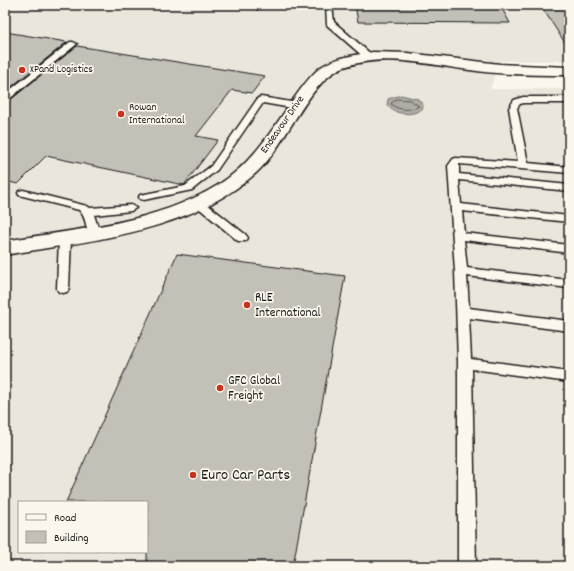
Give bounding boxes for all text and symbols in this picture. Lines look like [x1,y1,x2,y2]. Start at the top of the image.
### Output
place label: XPand Logistics [30,62,93,78]
marker: XPand Logistics [17,65,27,75]
street label: Endeavour Drive [257,93,309,157]
place label: Rowan International [129,100,185,129]
marker: Rowan International [116,109,126,119]
place label: RLE International [255,289,321,323]
marker: RLE International [242,300,252,310]
place label: GFC Global Freight [228,372,280,406]
marker: GFC Global Freight [215,383,225,393]
place label: Euro Car Parts [201,464,290,487]
marker: Euro Car Parts [188,470,198,480]
legend [18,501,148,553]
text: Road [54,510,76,527]
text: Building [54,530,89,547]

